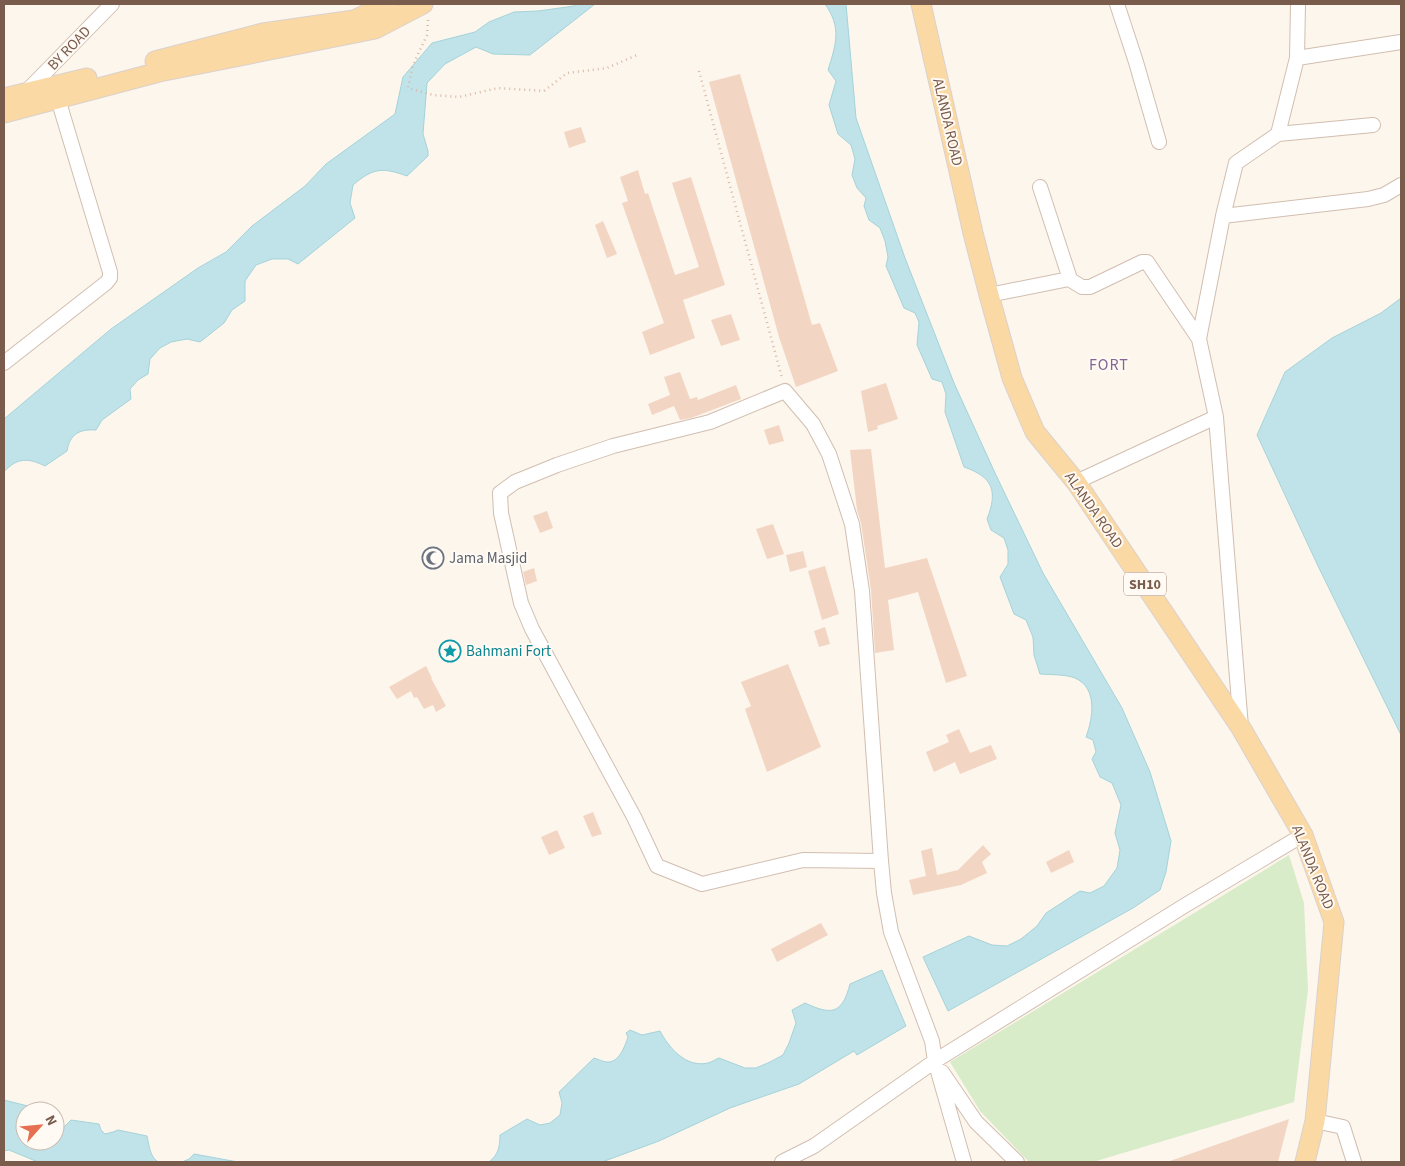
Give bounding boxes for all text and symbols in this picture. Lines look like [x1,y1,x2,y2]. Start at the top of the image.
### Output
street label: BY ROAD [43,21,96,75]
street label: ALANDA ROAD [927,76,968,168]
district label: FORT [1089,354,1129,376]
street label: ALANDA ROAD [1059,468,1128,553]
mosque icon: Jama Masjid [421,546,445,570]
place label: Jama Masjid [449,548,527,569]
road number: SH10 [1124,572,1166,596]
place icon: Bahmani Fort [438,639,462,663]
place label: Bahmani Fort [466,641,551,662]
street label: ALANDA ROAD [1286,822,1339,913]
north arrow [15,1101,65,1151]
text: N [40,1112,62,1129]

